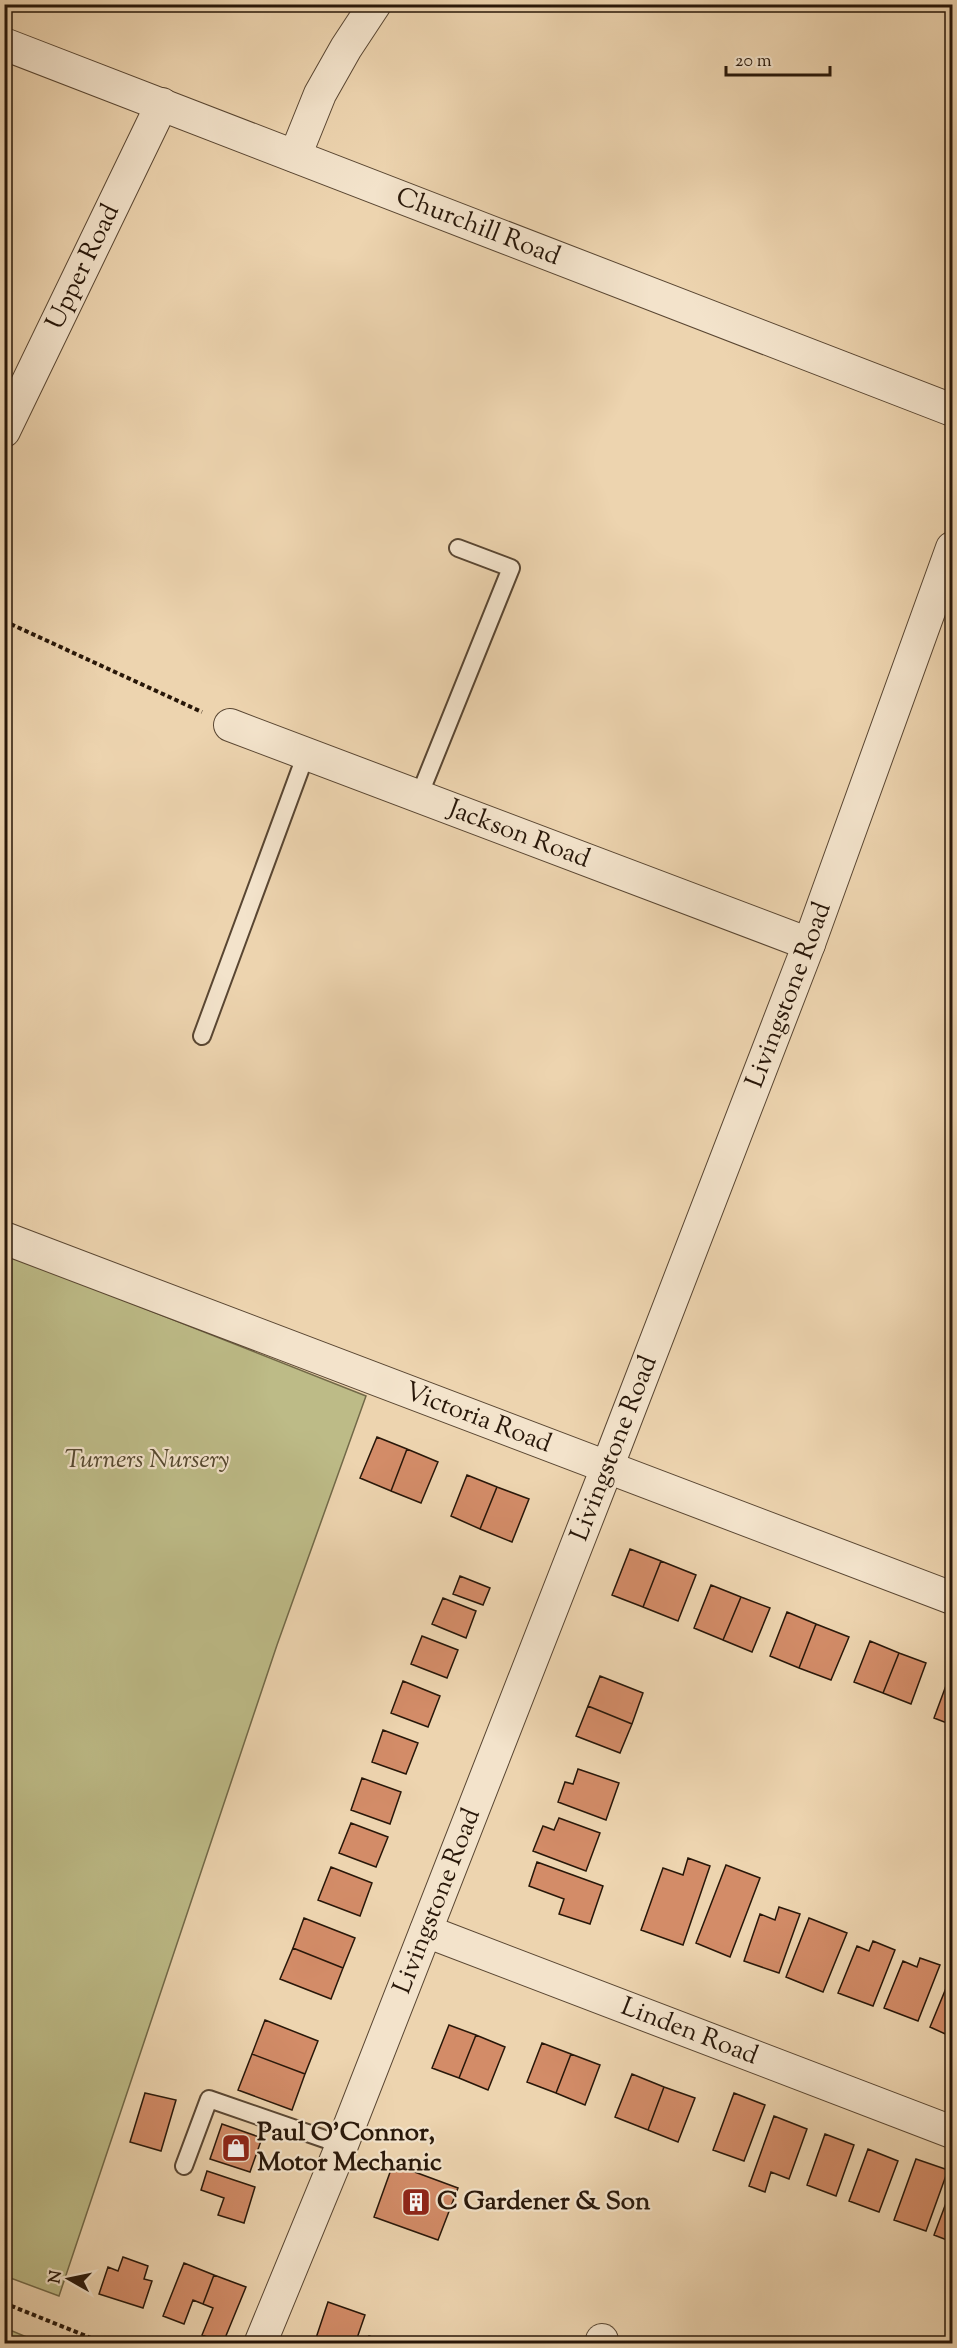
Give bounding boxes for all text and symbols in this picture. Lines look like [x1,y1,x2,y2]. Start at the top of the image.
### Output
scale bar [726,39,830,77]
text: 20 m [735,49,772,75]
street label: Churchill Road [390,178,566,276]
street label: Upper Road [37,198,129,336]
street label: Jackson Road [441,790,595,878]
street label: Livingstone Road [737,897,841,1093]
street label: Livingstone Road [561,1350,667,1547]
street label: Victoria Road [399,1373,557,1463]
park label: Turners Nursery [65,1442,229,1479]
street label: Livingstone Road [384,1803,490,1999]
street label: Linden Road [615,1989,764,2075]
place label: Paul O'Connor, Motor Mechanic [257,2115,442,2182]
shop icon: Paul O'Connor, Motor Mechanic [220,2132,252,2164]
place label: C Gardener & Son [437,2184,651,2221]
building icon: C Gardener & Son [400,2186,432,2218]
north arrow [39,2249,99,2309]
text: N [44,2269,69,2285]

